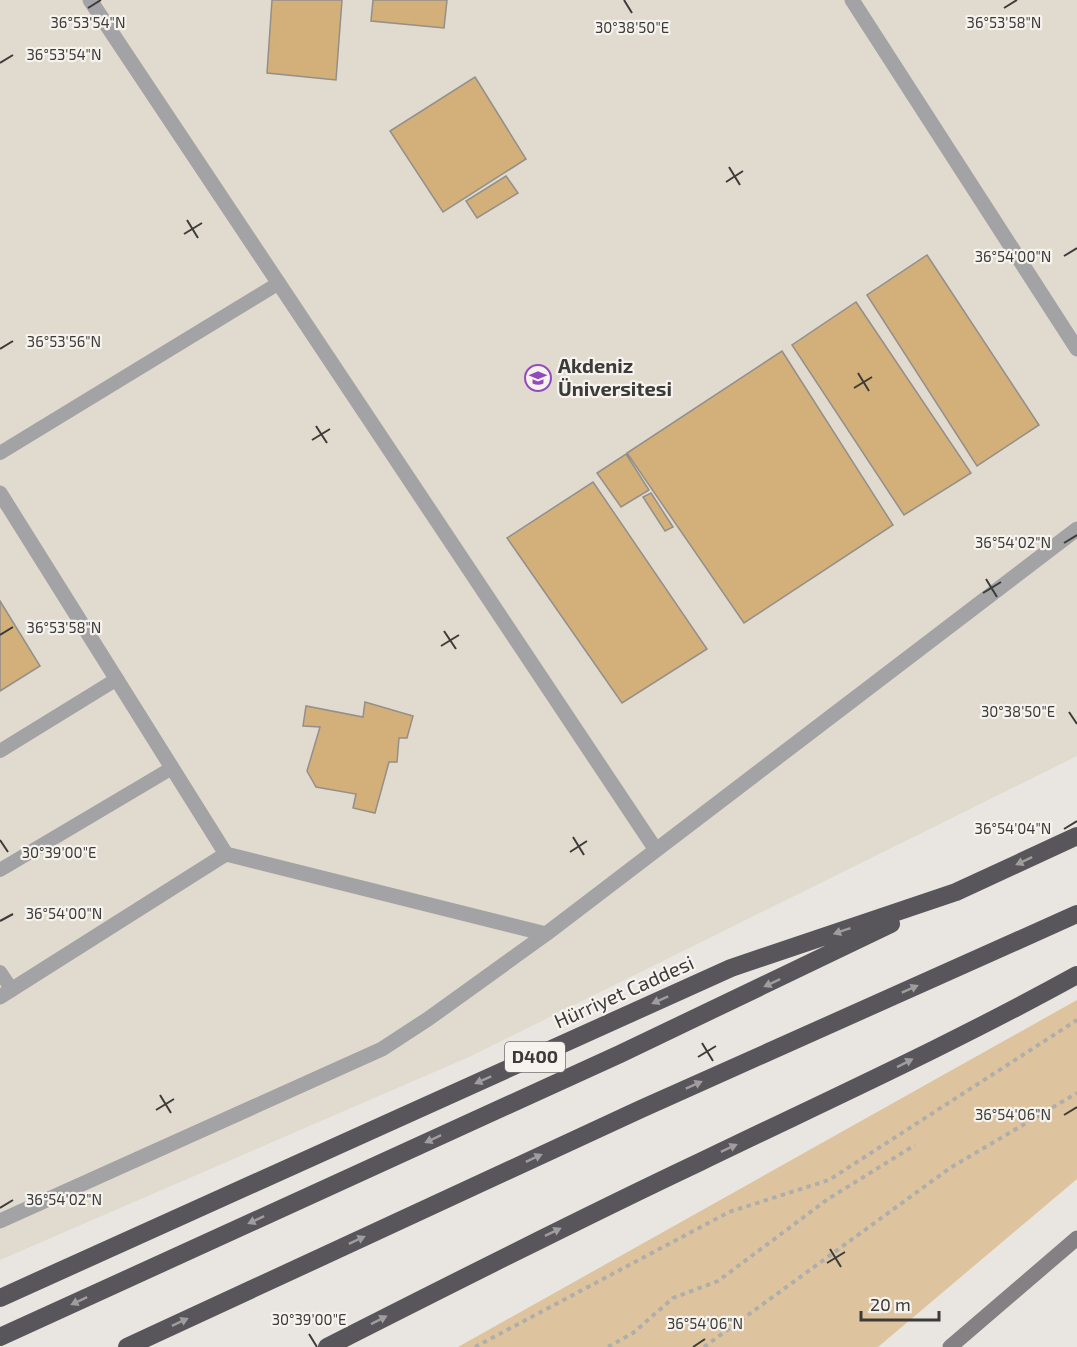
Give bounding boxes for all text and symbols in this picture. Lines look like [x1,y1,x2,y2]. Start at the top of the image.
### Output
text: 36°53'54"N [51,13,125,31]
text: 36°53'58"N [967,13,1041,31]
text: 30°38'50"E [595,18,669,36]
text: 36°53'54"N [27,45,101,63]
text: 36°54'00"N [975,247,1051,265]
text: 36°53'56"N [27,332,101,350]
place label: Akdeniz Üniversitesi [558,353,672,400]
school or university icon: Akdeniz Üniversitesi [523,363,553,393]
text: 36°54'02"N [975,533,1051,551]
text: 36°53'58"N [27,618,101,636]
text: 30°38'50"E [981,702,1055,720]
text: 36°54'04"N [975,819,1051,837]
text: 30°39'00"E [22,843,96,861]
one-way arrow [1015,856,1032,865]
text: 36°54'00"N [26,904,102,922]
one-way arrow [833,926,851,936]
street label: Hürriyet Caddesi [550,950,697,1033]
one-way arrow [763,978,780,987]
one-way arrow [902,984,919,993]
one-way arrow [652,996,669,1005]
road number: D400 [505,1042,565,1072]
one-way arrow [896,1059,913,1068]
one-way arrow [474,1076,491,1085]
one-way arrow [685,1080,703,1089]
text: 36°54'06"N [975,1105,1051,1123]
one-way arrow [425,1135,442,1144]
one-way arrow [720,1143,737,1152]
one-way arrow [526,1154,543,1163]
text: 36°54'02"N [26,1190,102,1208]
one-way arrow [247,1216,265,1226]
one-way arrow [545,1228,562,1237]
one-way arrow [349,1236,366,1245]
scale bar [861,1284,939,1322]
text: 20 m [870,1293,911,1315]
one-way arrow [70,1297,87,1306]
text: 30°39'00"E [272,1310,346,1328]
text: 36°54'06"N [667,1314,743,1332]
one-way arrow [371,1316,388,1325]
one-way arrow [172,1318,189,1327]

